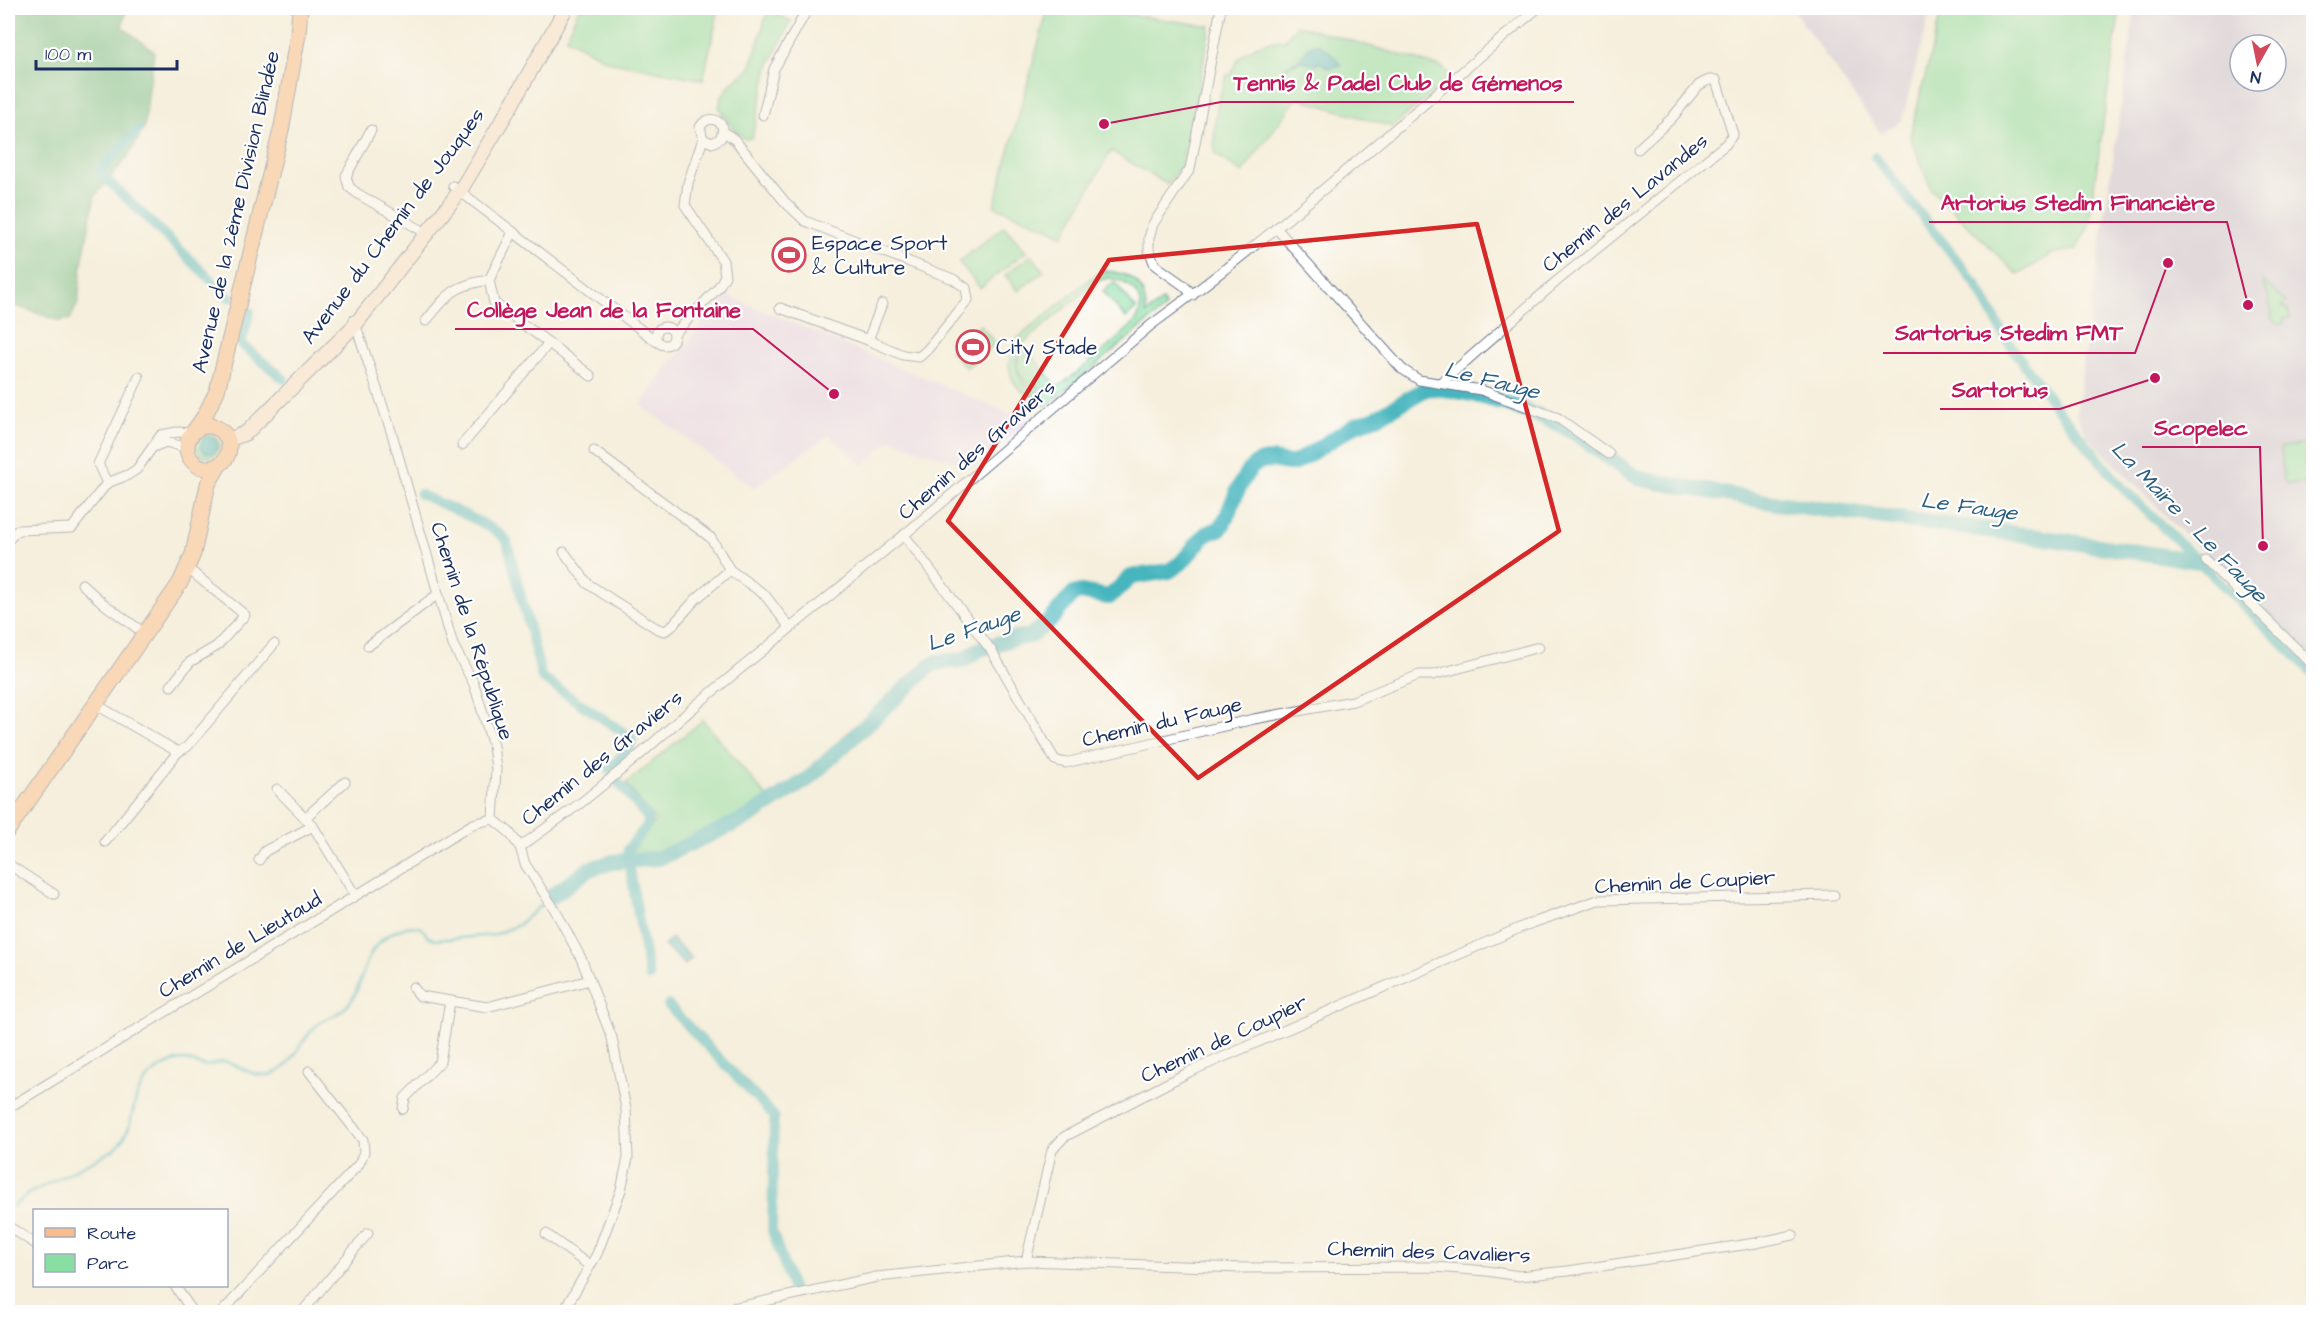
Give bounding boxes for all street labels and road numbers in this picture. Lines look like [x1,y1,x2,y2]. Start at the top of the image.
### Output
street label: Avenue de la 2ème Division Blindée [185,48,287,376]
street label: Avenue du Chemin de Jouques [294,102,492,350]
street label: Chemin des Lavandes [1536,127,1714,279]
street label: Chemin des Graviers [892,373,1062,527]
street label: Chemin de la République [422,518,521,744]
street label: Chemin des Graviers [515,684,689,832]
street label: Chemin du Fauge [1079,690,1245,756]
street label: Chemin de Coupier [1594,863,1776,902]
street label: Chemin de Lieutaud [153,885,327,1005]
street label: Chemin de Coupier [1136,987,1313,1091]
street label: Chemin des Cavaliers [1327,1234,1531,1270]

